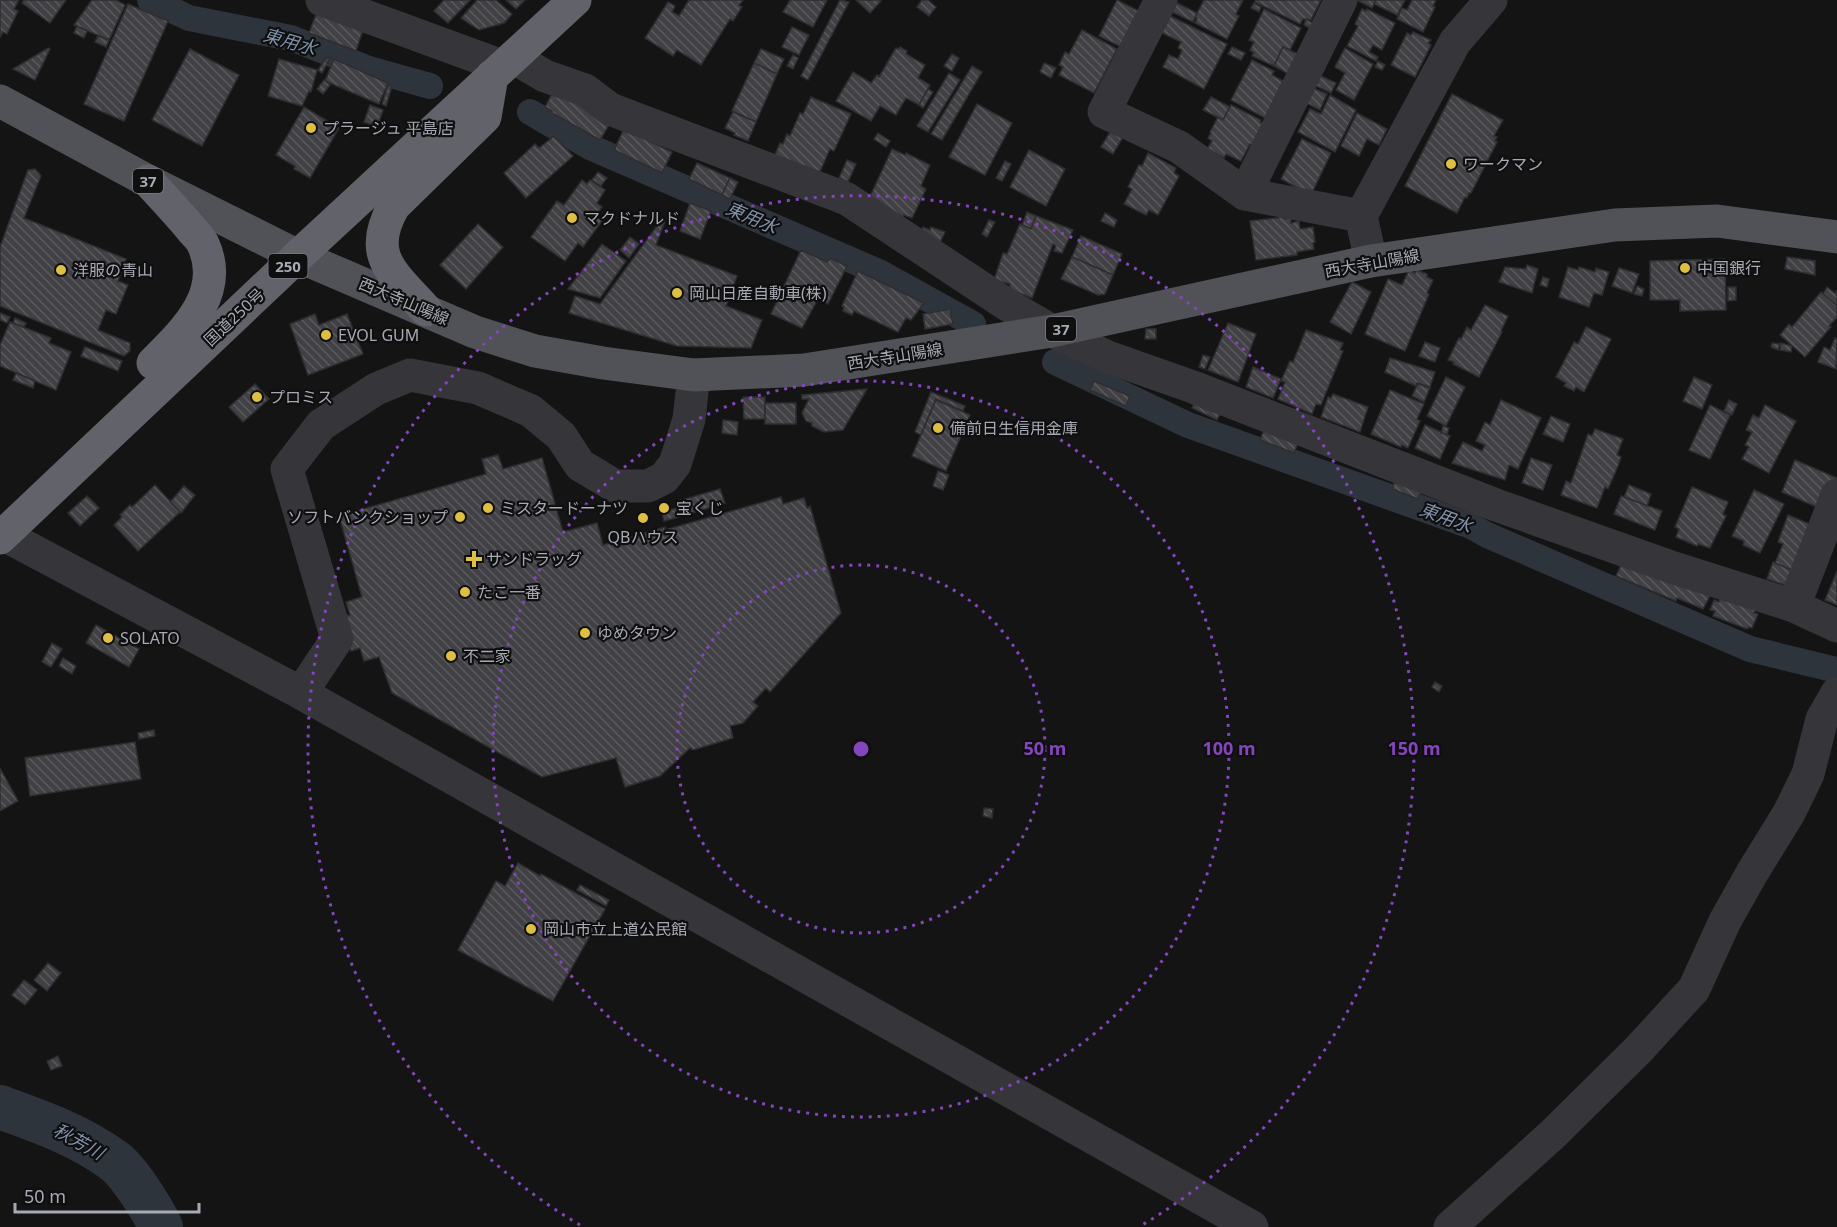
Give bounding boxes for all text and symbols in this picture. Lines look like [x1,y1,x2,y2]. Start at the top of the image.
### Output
water label: 東用水 [261,22,321,61]
place label: プラージュ 平島店 [323,117,454,139]
marker: プラージュ 平島店 [304,121,318,135]
place label: ワークマン [1463,153,1543,175]
marker: ワークマン [1444,157,1458,171]
road number: 37 [133,169,163,193]
water label: 東用水 [722,195,783,239]
place label: マクドナルド [584,207,680,229]
marker: マクドナルド [565,211,579,225]
street label: 西大寺山陽線 [1323,244,1421,282]
road number: 250 [268,254,308,278]
place label: 中国銀行 [1697,257,1761,279]
place label: 洋服の青山 [73,259,153,281]
marker: 中国銀行 [1678,261,1692,275]
marker: 洋服の青山 [54,263,68,277]
street label: 西大寺山陽線 [356,272,452,330]
place label: 岡山日産自動車(株) [689,282,827,304]
street label: 国道250号 [199,283,269,351]
marker: 岡山日産自動車(株) [670,286,684,300]
road number: 37 [1046,317,1076,341]
place label: EVOL GUM [338,324,419,346]
marker: EVOL GUM [319,328,333,342]
street label: 西大寺山陽線 [846,338,944,374]
place label: プロミス [269,386,333,408]
marker: プロミス [250,390,264,404]
place label: 備前日生信用金庫 [950,417,1078,439]
marker: 備前日生信用金庫 [931,421,945,435]
water label: 東用水 [1417,496,1477,538]
place label: ミスタードーナツ [500,497,628,519]
place label: 宝くじ [676,497,724,519]
marker: ミスタードーナツ [481,501,495,515]
marker: 宝くじ [657,501,671,515]
place label: ソフトバンクショップ [287,506,448,528]
marker: ソフトバンクショップ [453,510,467,524]
marker: QBハウス [636,511,650,525]
place label: QBハウス [608,526,678,548]
place label: サンドラッグ [486,548,582,570]
marker: サンドラッグ [467,552,481,566]
place label: たこ一番 [477,581,541,603]
marker: たこ一番 [458,585,472,599]
place label: ゆめタウン [597,622,677,644]
marker: ゆめタウン [578,626,592,640]
place label: SOLATO [120,627,180,649]
marker: SOLATO [101,631,115,645]
place label: 不二家 [463,645,511,667]
marker: 不二家 [444,649,458,663]
text: 50 m [1024,736,1066,760]
text: 100 m [1202,736,1256,760]
text: 150 m [1387,736,1441,760]
centre of rings [851,739,871,759]
place label: 岡山市立上道公民館 [543,918,687,940]
marker: 岡山市立上道公民館 [524,922,538,936]
water label: 秋芳川 [50,1117,110,1166]
scale bar [15,1176,200,1214]
text: 50 m [24,1184,66,1208]

